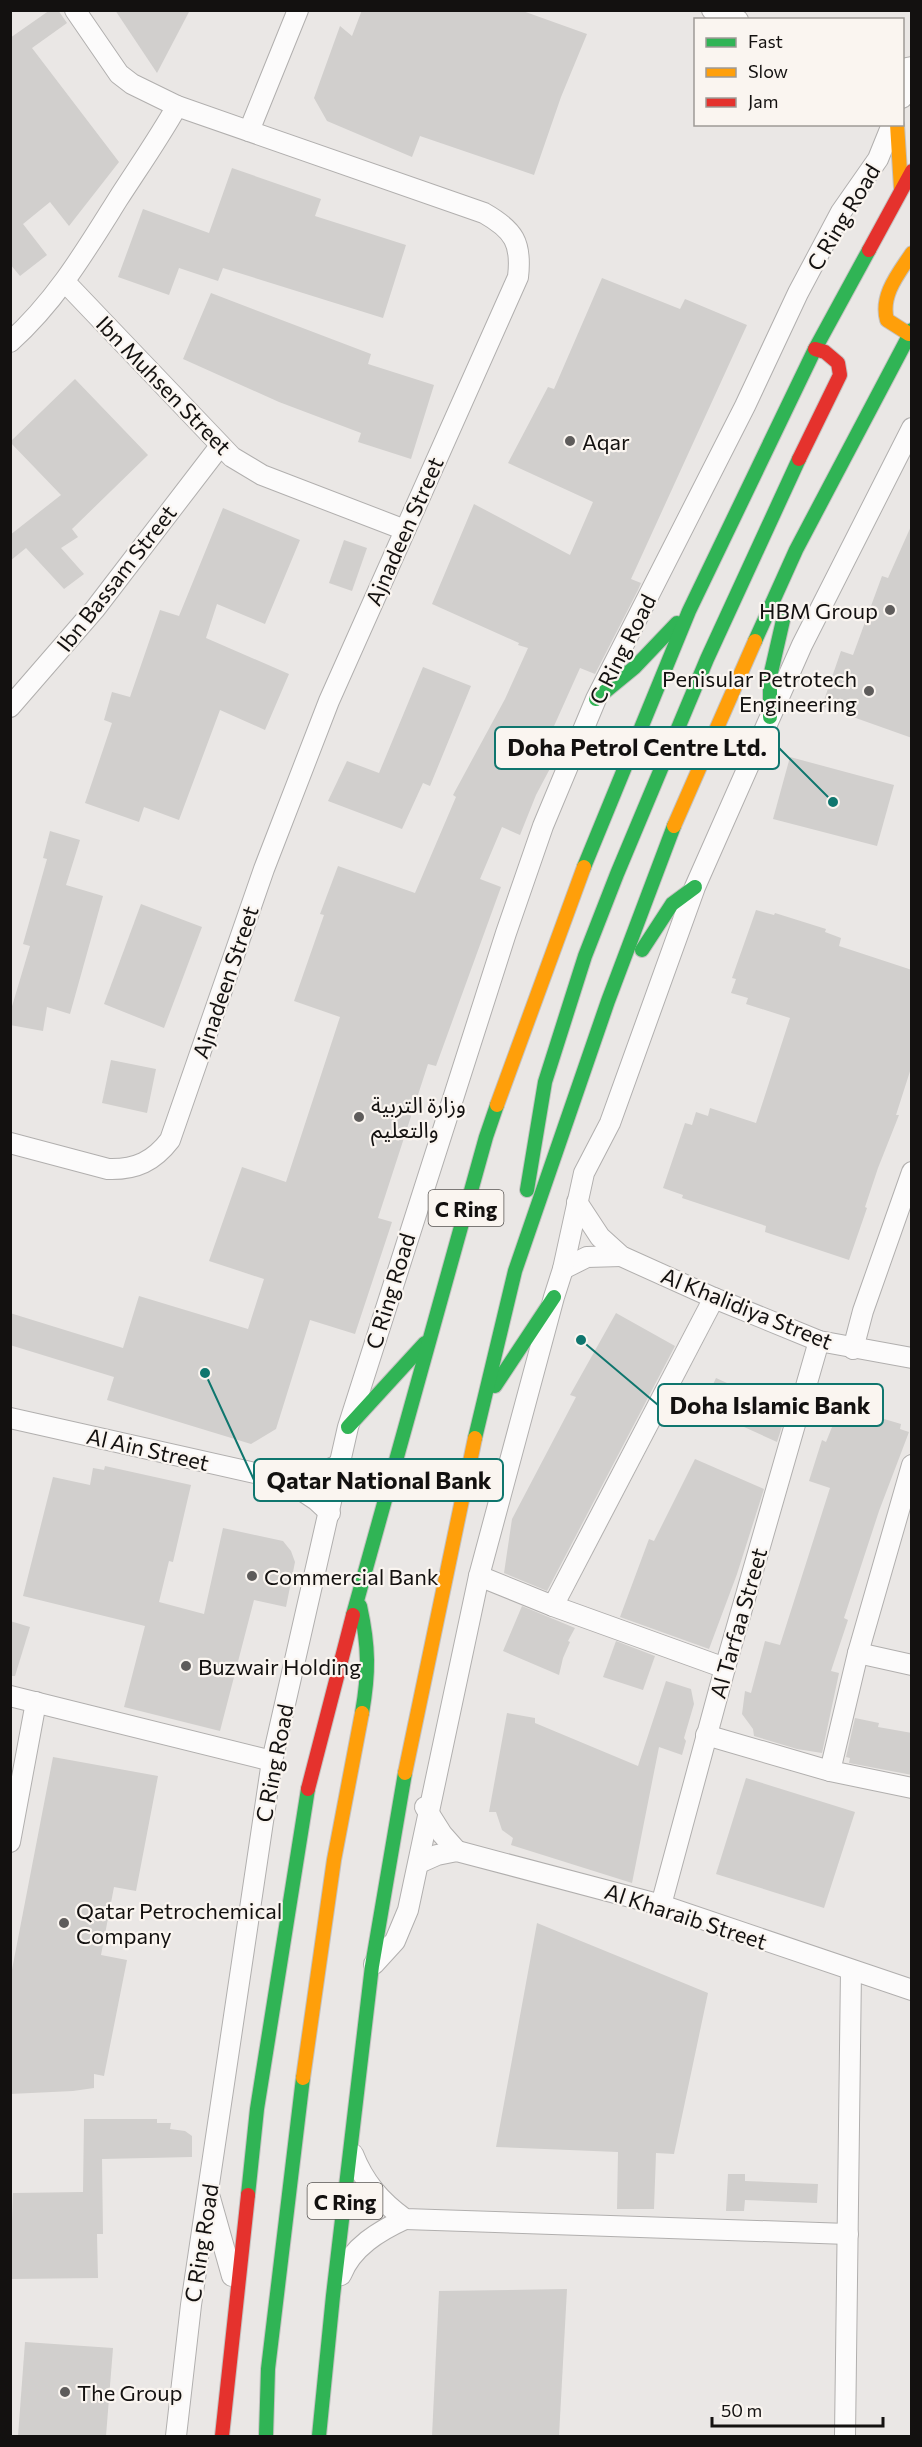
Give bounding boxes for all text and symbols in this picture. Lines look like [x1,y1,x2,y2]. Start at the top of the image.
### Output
legend [694,18,904,126]
text: Fast [748,30,783,52]
text: Slow [748,60,788,82]
text: Jam [748,90,778,112]
street label: C Ring Road [801,159,885,275]
street label: Ibn Muhsen Street [91,310,237,460]
place label: Aqar [582,428,630,455]
marker: Aqar [563,434,577,448]
street label: Ajnadeen Street [359,453,449,609]
street label: Ibn Bassam Street [50,499,182,657]
street label: C Ring Road [583,590,661,708]
place label: HBM Group [759,597,878,624]
marker: HBM Group [883,603,897,617]
place label: Penisular Petrotech Engineering [662,665,857,717]
marker: Penisular Petrotech Engineering [862,684,876,698]
callout: Doha Petrol Centre Ltd. [495,727,779,769]
text: Doha Petrol Centre Ltd. [507,732,767,761]
street label: Ajnadeen Street [186,902,264,1062]
place label: وزارة التربية والتعليم [371,1091,466,1147]
marker: وزارة التربية والتعليم [352,1110,366,1124]
road number: C Ring [428,1190,504,1226]
street label: C Ring Road [360,1230,420,1352]
street label: Al Khalidiya Street [657,1261,837,1355]
callout: Doha Islamic Bank [658,1384,883,1426]
text: Doha Islamic Bank [669,1390,871,1419]
street label: Al Ain Street [84,1422,212,1476]
callout: Qatar National Bank [254,1459,503,1501]
text: Qatar National Bank [266,1465,492,1494]
street label: Al Tarfaa Street [704,1545,772,1701]
place label: Commercial Bank [264,1563,439,1590]
marker: Commercial Bank [245,1569,259,1583]
place label: Buzwair Holding [198,1653,361,1680]
marker: Buzwair Holding [179,1659,193,1673]
street label: C Ring Road [249,1702,299,1824]
street label: Al Kharaib Street [601,1877,771,1955]
place label: Qatar Petrochemical Company [76,1897,282,1949]
marker: Qatar Petrochemical Company [57,1916,71,1930]
street label: C Ring Road [178,2182,224,2304]
road number: C Ring [308,2183,382,2219]
place label: The Group [77,2379,183,2406]
marker: The Group [58,2385,72,2399]
scale bar [712,2390,883,2428]
text: 50 m [721,2399,762,2421]

